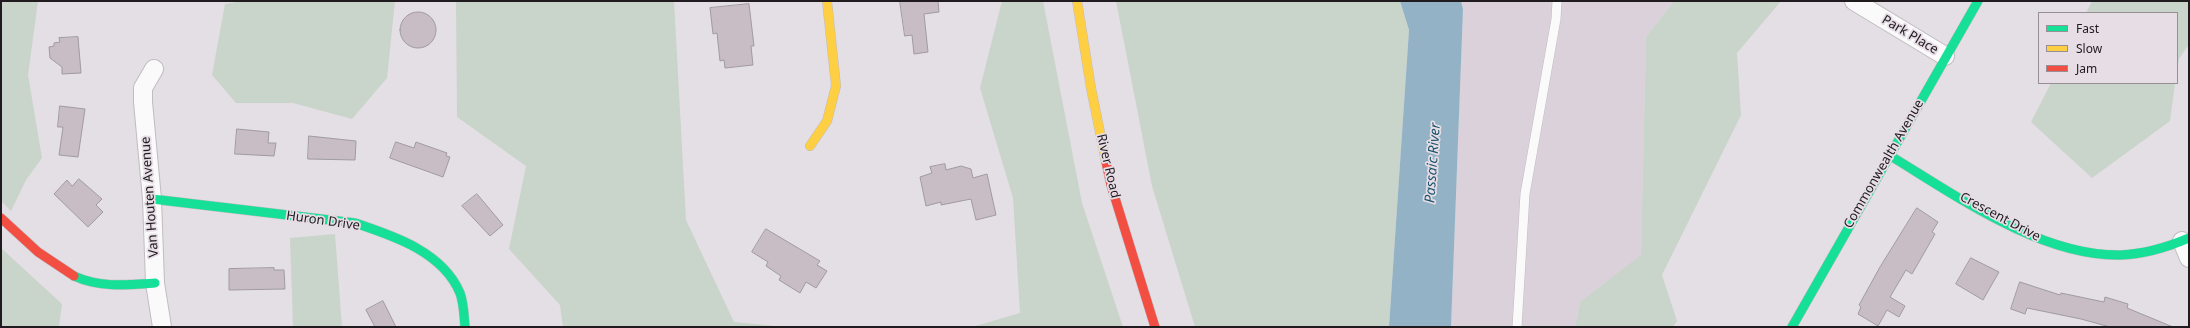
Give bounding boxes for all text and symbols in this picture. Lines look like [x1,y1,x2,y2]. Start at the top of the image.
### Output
street label: Park Place [1879,12,1941,58]
legend [2038,12,2178,84]
text: Fast [2076,20,2099,37]
text: Slow [2076,40,2102,57]
text: Jam [2076,60,2097,77]
street label: Commonwealth Avenue [1841,97,1927,231]
water label: Passaic River [1422,122,1444,204]
street label: River Road [1093,132,1123,200]
street label: Van Houten Avenue [138,136,162,258]
street label: Crescent Drive [1957,189,2043,245]
street label: Huron Drive [285,208,361,234]

